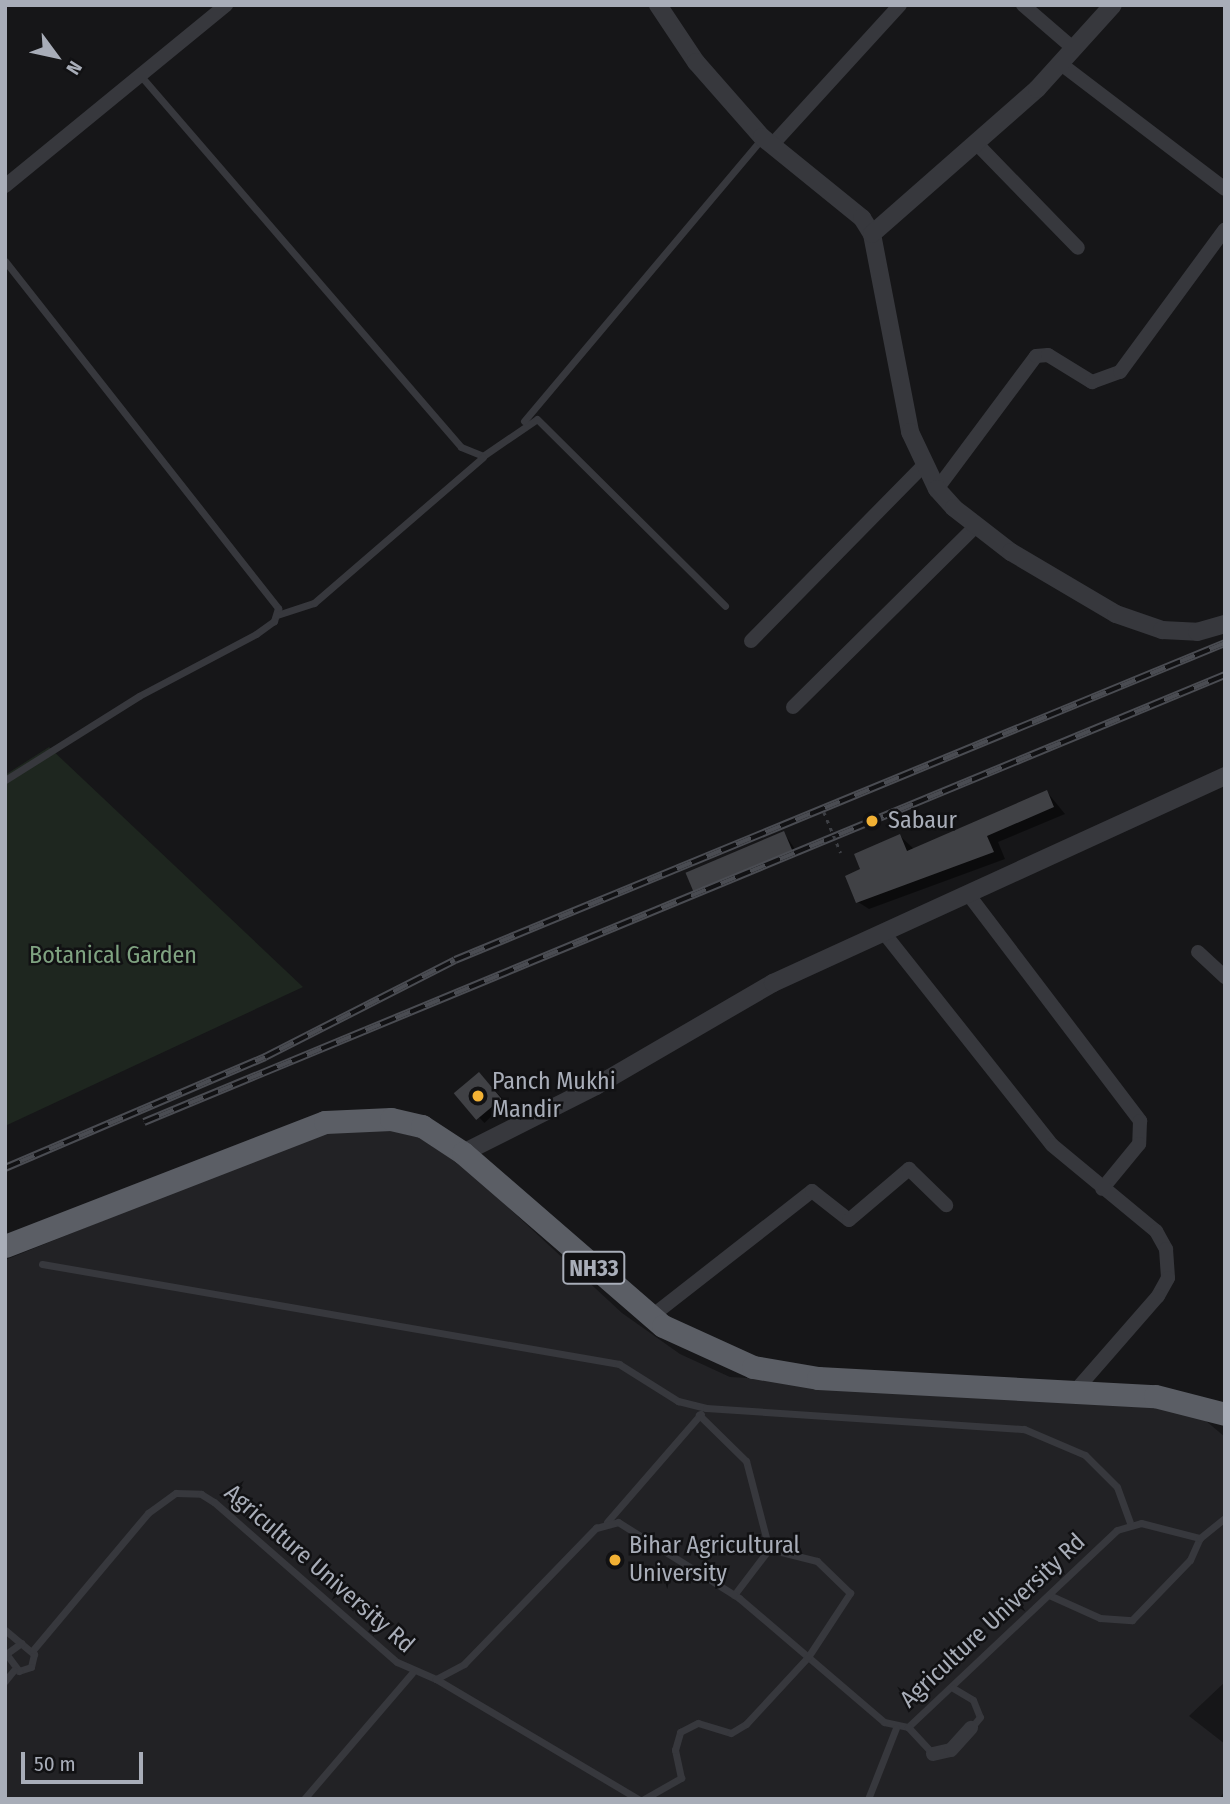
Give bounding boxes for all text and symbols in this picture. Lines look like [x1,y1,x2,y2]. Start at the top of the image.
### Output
north arrow [21,21,91,91]
text: N [61,57,87,79]
place label: Sabaur [888,807,957,835]
marker: Sabaur [862,811,882,831]
park label: Botanical Garden [29,942,197,970]
place label: Panch Mukhi Mandir [492,1068,616,1124]
marker: Panch Mukhi Mandir [470,1088,486,1104]
road number: NH33 [561,1248,627,1288]
street label: Agriculture University Rd [218,1479,420,1659]
street label: Agriculture University Rd [895,1528,1091,1714]
place label: Bihar Agricultural University [629,1532,800,1588]
marker: Bihar Agricultural University [607,1552,623,1568]
scale bar [24,1738,147,1782]
text: 50 m [34,1751,76,1777]

